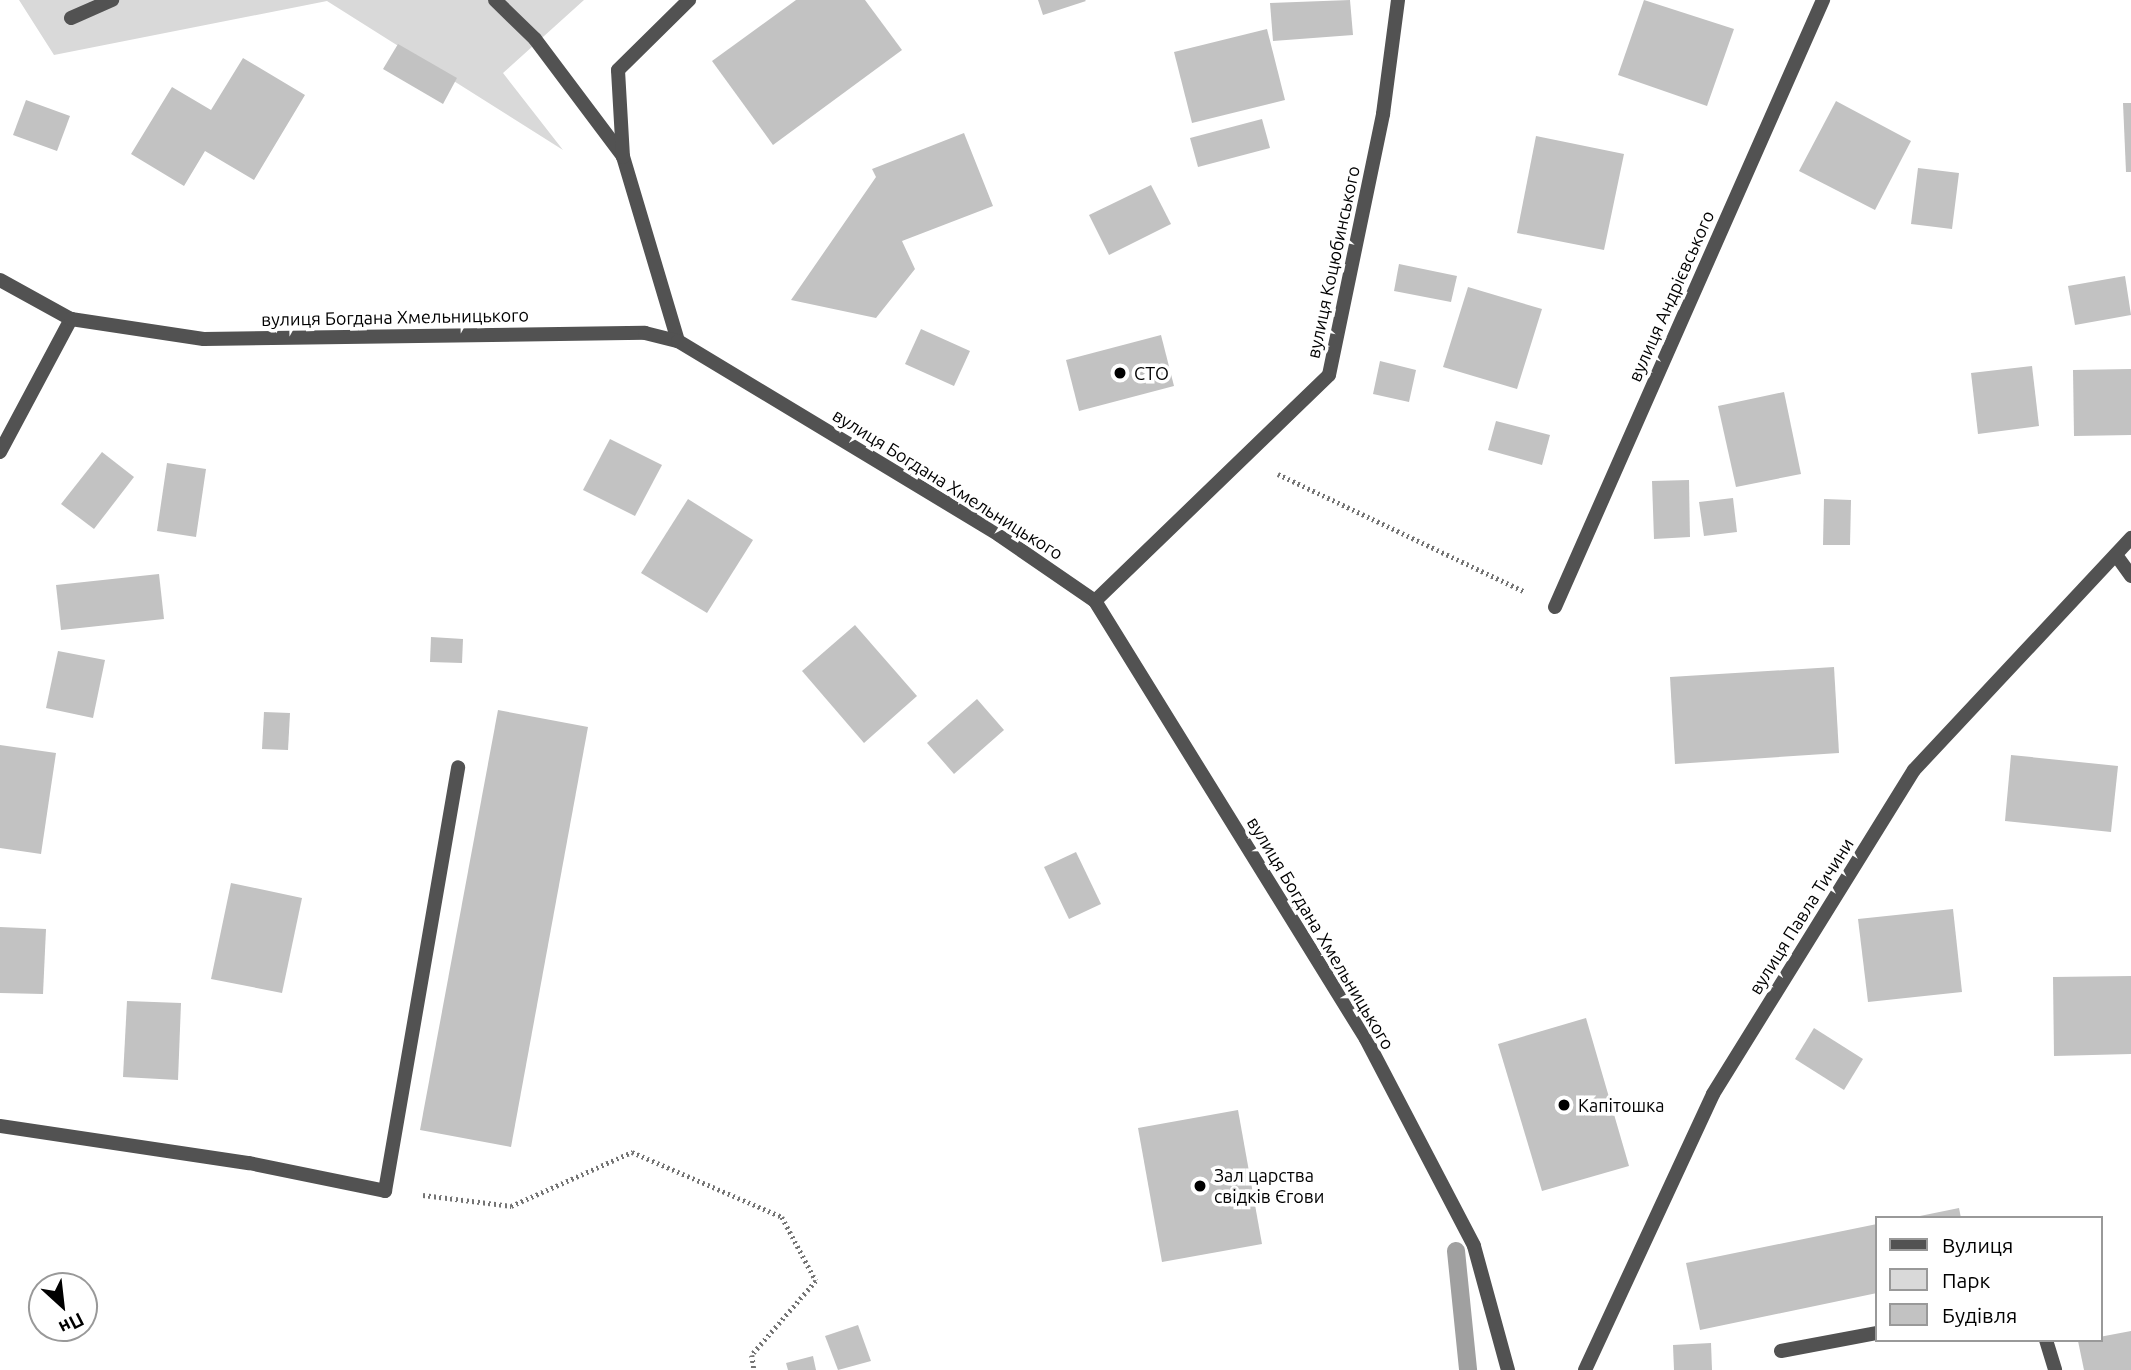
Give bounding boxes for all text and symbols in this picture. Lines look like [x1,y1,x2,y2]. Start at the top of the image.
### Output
street label: вулиця Коцюбинського [1302,164,1364,360]
street label: вулиця Андрієвського [1624,207,1718,385]
street label: вулиця Богдана Хмельницького [261,304,529,330]
place label: СТО [1134,362,1169,384]
marker: СТО [1112,365,1128,381]
street label: вулиця Богдана Хмельницького [829,404,1067,564]
street label: вулиця Богдана Хмельницького [1243,813,1399,1053]
street label: вулиця Павла Тичини [1744,834,1858,998]
place label: Капітошка [1578,1094,1665,1116]
marker: Капітошка [1556,1097,1572,1113]
place label: Зал царства свідків Єгови [1214,1165,1324,1208]
marker: Зал царства свідків Єгови [1192,1178,1208,1194]
legend [1876,1216,2103,1342]
text: Вулиця [1942,1233,2013,1257]
text: Парк [1942,1268,1990,1292]
north arrow [28,1272,98,1342]
text: Будівля [1942,1303,2017,1327]
text: Пн [56,1308,88,1339]

